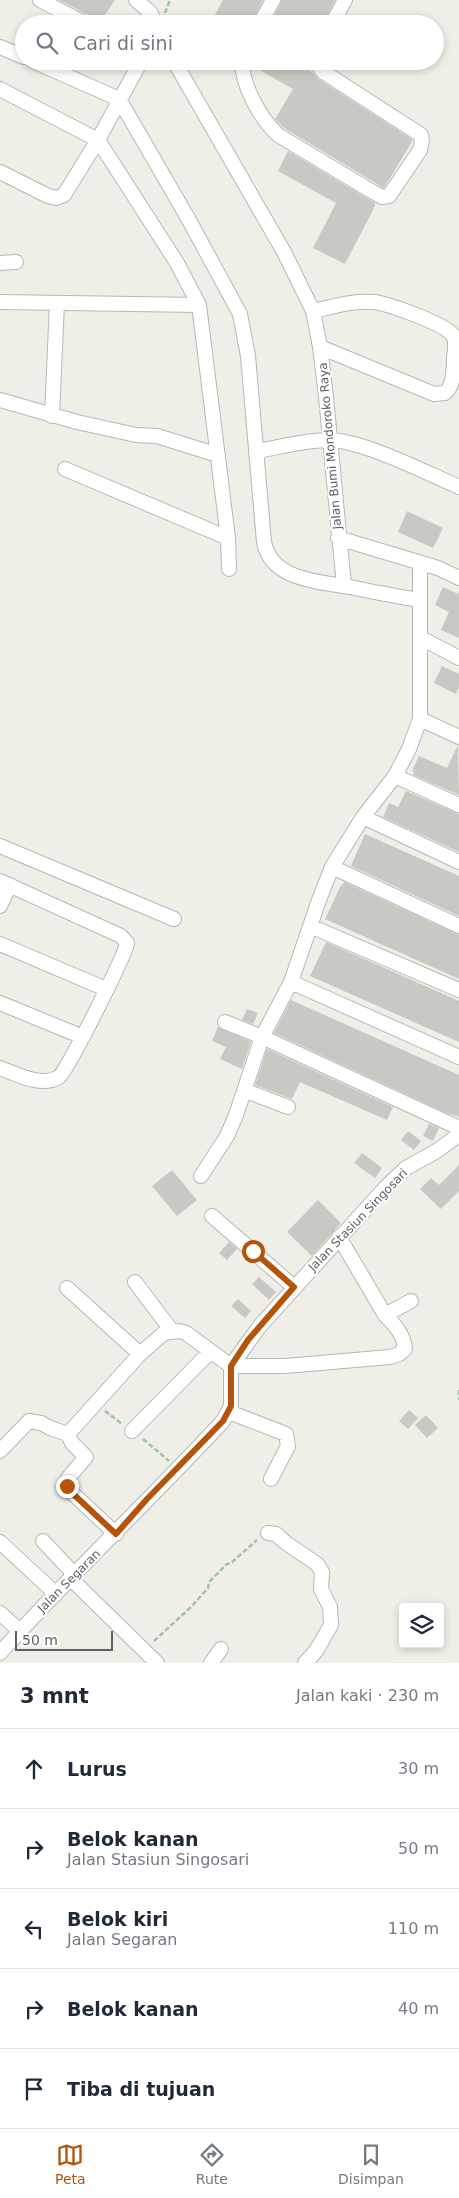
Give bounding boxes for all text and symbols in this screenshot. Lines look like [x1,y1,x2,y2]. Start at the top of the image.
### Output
search box [15,15,444,70]
icon: search [33,29,61,57]
text: Cari di sini [73,32,173,54]
street label: Jalan Bumi Mondoroko Raya [316,362,344,531]
street label: Jalan Stasiun Singosari [305,1166,411,1275]
route start [242,1240,265,1263]
route end [56,1475,79,1498]
street label: Jalan Segaran [34,1547,103,1616]
map controls [399,1603,444,1648]
button: layers [399,1603,444,1648]
scale bar [15,1628,112,1651]
text: 50 m [22,1632,58,1648]
text: 3 mnt [20,1684,89,1708]
text: Jalan kaki · 230 m [296,1686,439,1705]
icon: ahead [20,1755,48,1783]
text: Lurus [67,1758,127,1780]
text: 30 m [398,1759,439,1778]
text: Belok kanan [67,1828,199,1850]
icon: right [20,1835,48,1863]
text: 50 m [398,1839,439,1858]
text: Jalan Stasiun Singosari [67,1850,249,1869]
text: Belok kiri [67,1908,168,1930]
icon: left [20,1915,48,1943]
text: 110 m [388,1919,439,1938]
text: Jalan Segaran [67,1930,177,1949]
icon: right [20,1995,48,2023]
text: Belok kanan [67,1998,199,2020]
text: 40 m [398,1999,439,2018]
icon: arrive [20,2075,48,2103]
text: Tiba di tujuan [67,2078,215,2100]
tab: Peta [55,2141,86,2187]
tab: Rute [196,2141,228,2187]
tab: Disimpan [338,2141,404,2187]

